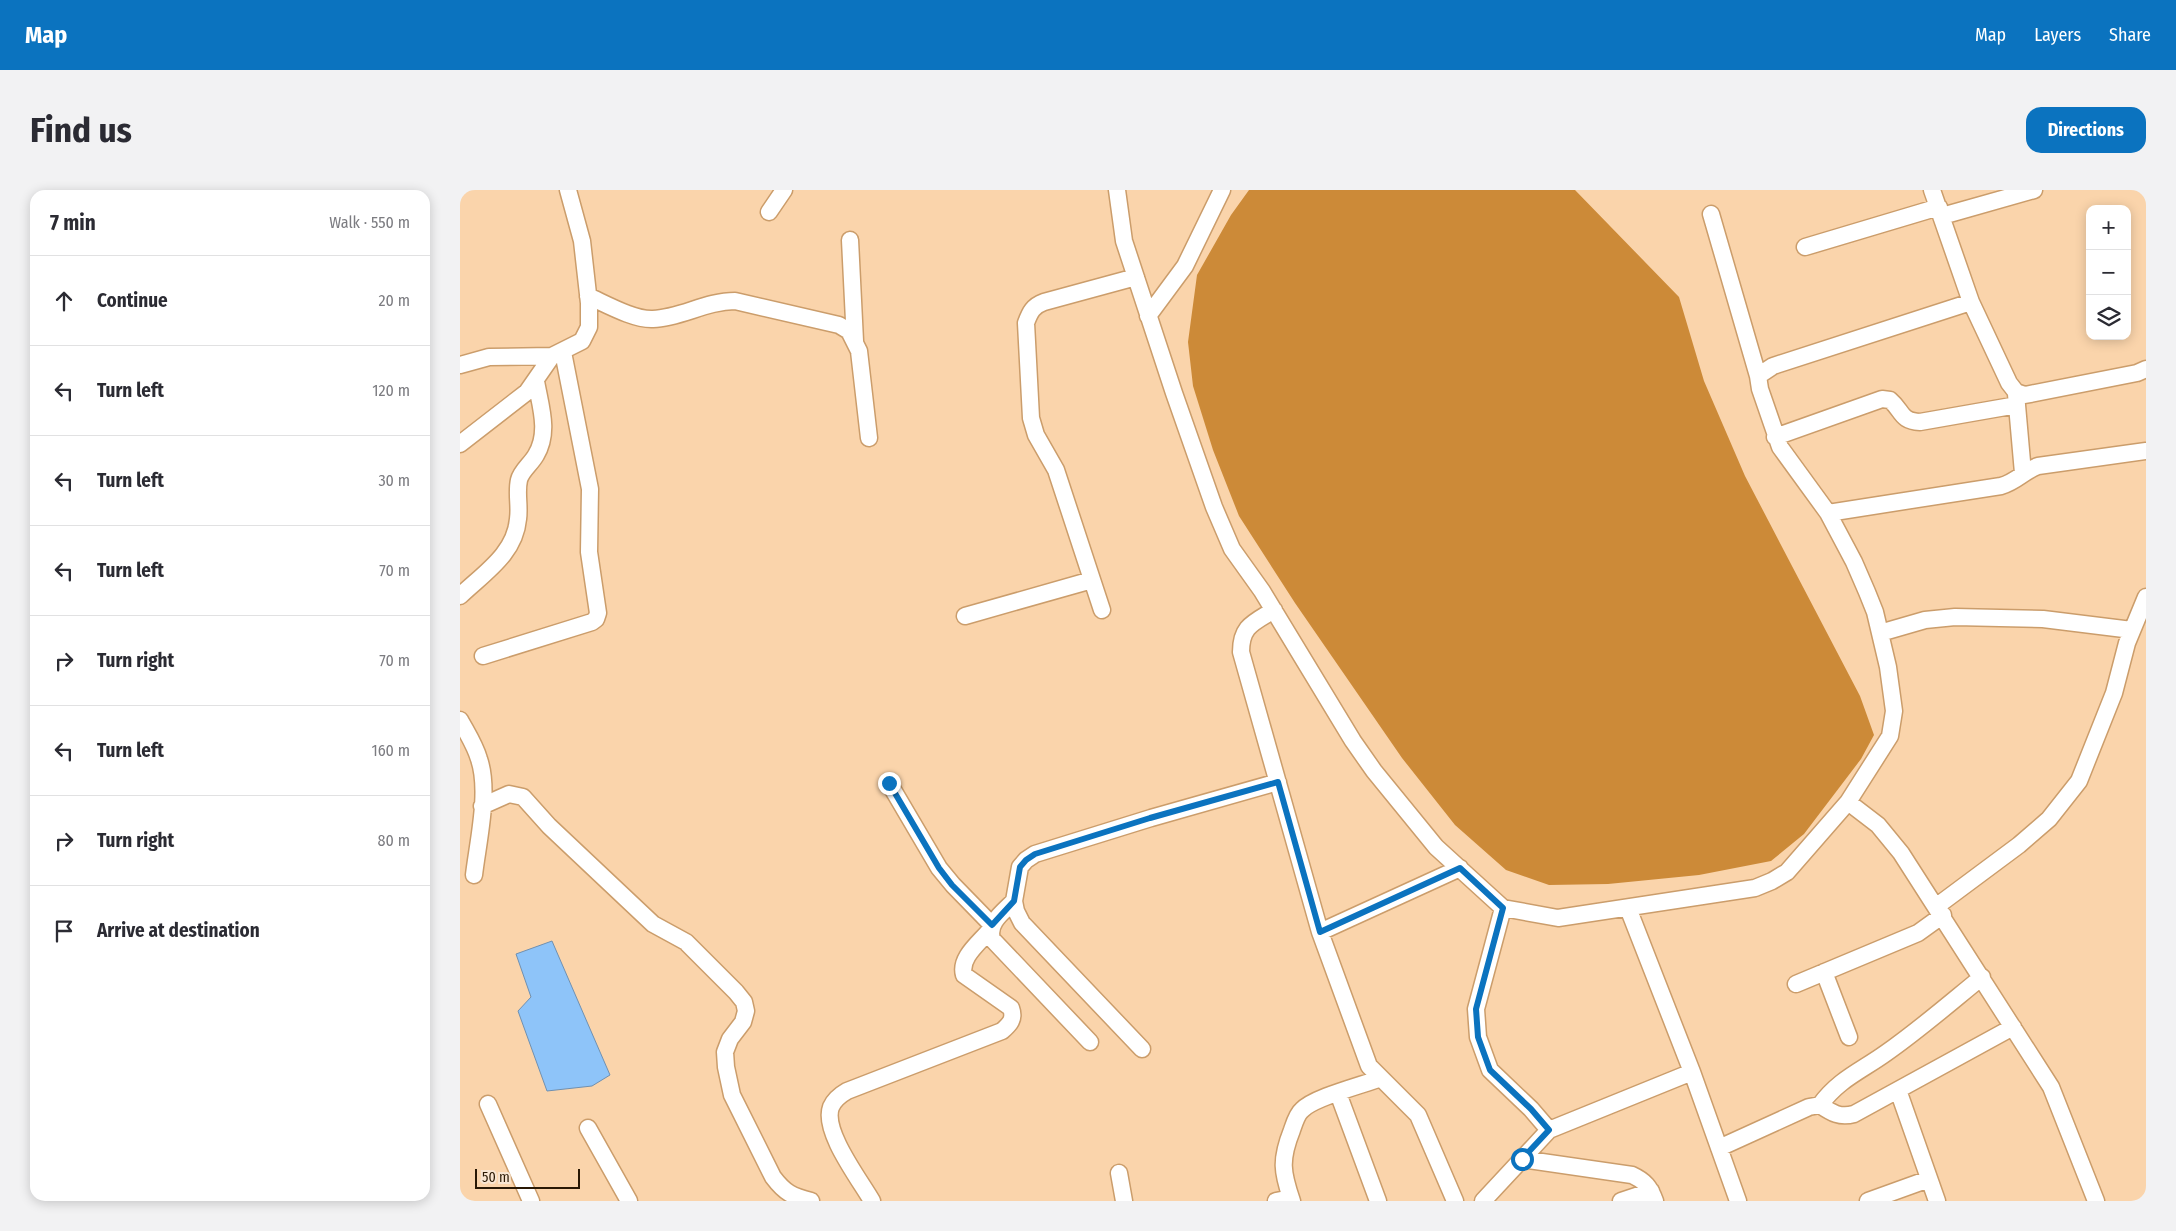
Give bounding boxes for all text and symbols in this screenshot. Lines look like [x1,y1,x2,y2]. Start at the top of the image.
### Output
text: Map [25,21,67,49]
text: Map [1975,24,2006,46]
text: Layers [2034,24,2081,46]
text: Share [2109,24,2151,46]
button: Directions [2026,107,2146,153]
text: Find us [30,109,132,151]
map controls [2086,205,2131,340]
button: + [2086,205,2131,250]
text: 7 min [50,210,96,236]
text: Walk · 550 m [329,213,410,232]
button: − [2086,250,2131,295]
icon: ahead [50,287,78,315]
text: Continue [97,289,168,312]
text: 20 m [379,291,410,310]
button: layers [2086,295,2131,340]
icon: left [50,377,78,405]
text: Turn left [97,379,164,402]
text: 120 m [372,381,410,400]
icon: left [50,467,78,495]
text: Turn left [97,469,164,492]
text: 30 m [378,471,410,490]
icon: left [50,557,78,585]
text: Turn left [97,559,164,582]
text: 70 m [379,561,410,580]
icon: right [50,647,78,675]
text: Turn right [97,649,174,672]
text: 70 m [379,651,410,670]
icon: left [50,737,78,765]
text: Turn left [97,739,164,762]
text: 160 m [371,741,410,760]
route end [878,772,901,795]
icon: right [50,827,78,855]
text: Turn right [97,829,174,852]
text: 80 m [378,831,410,850]
icon: arrive [50,917,78,945]
text: Arrive at destination [97,919,260,942]
route start [1511,1148,1534,1171]
scale bar [475,1166,580,1189]
text: 50 m [482,1169,510,1186]

